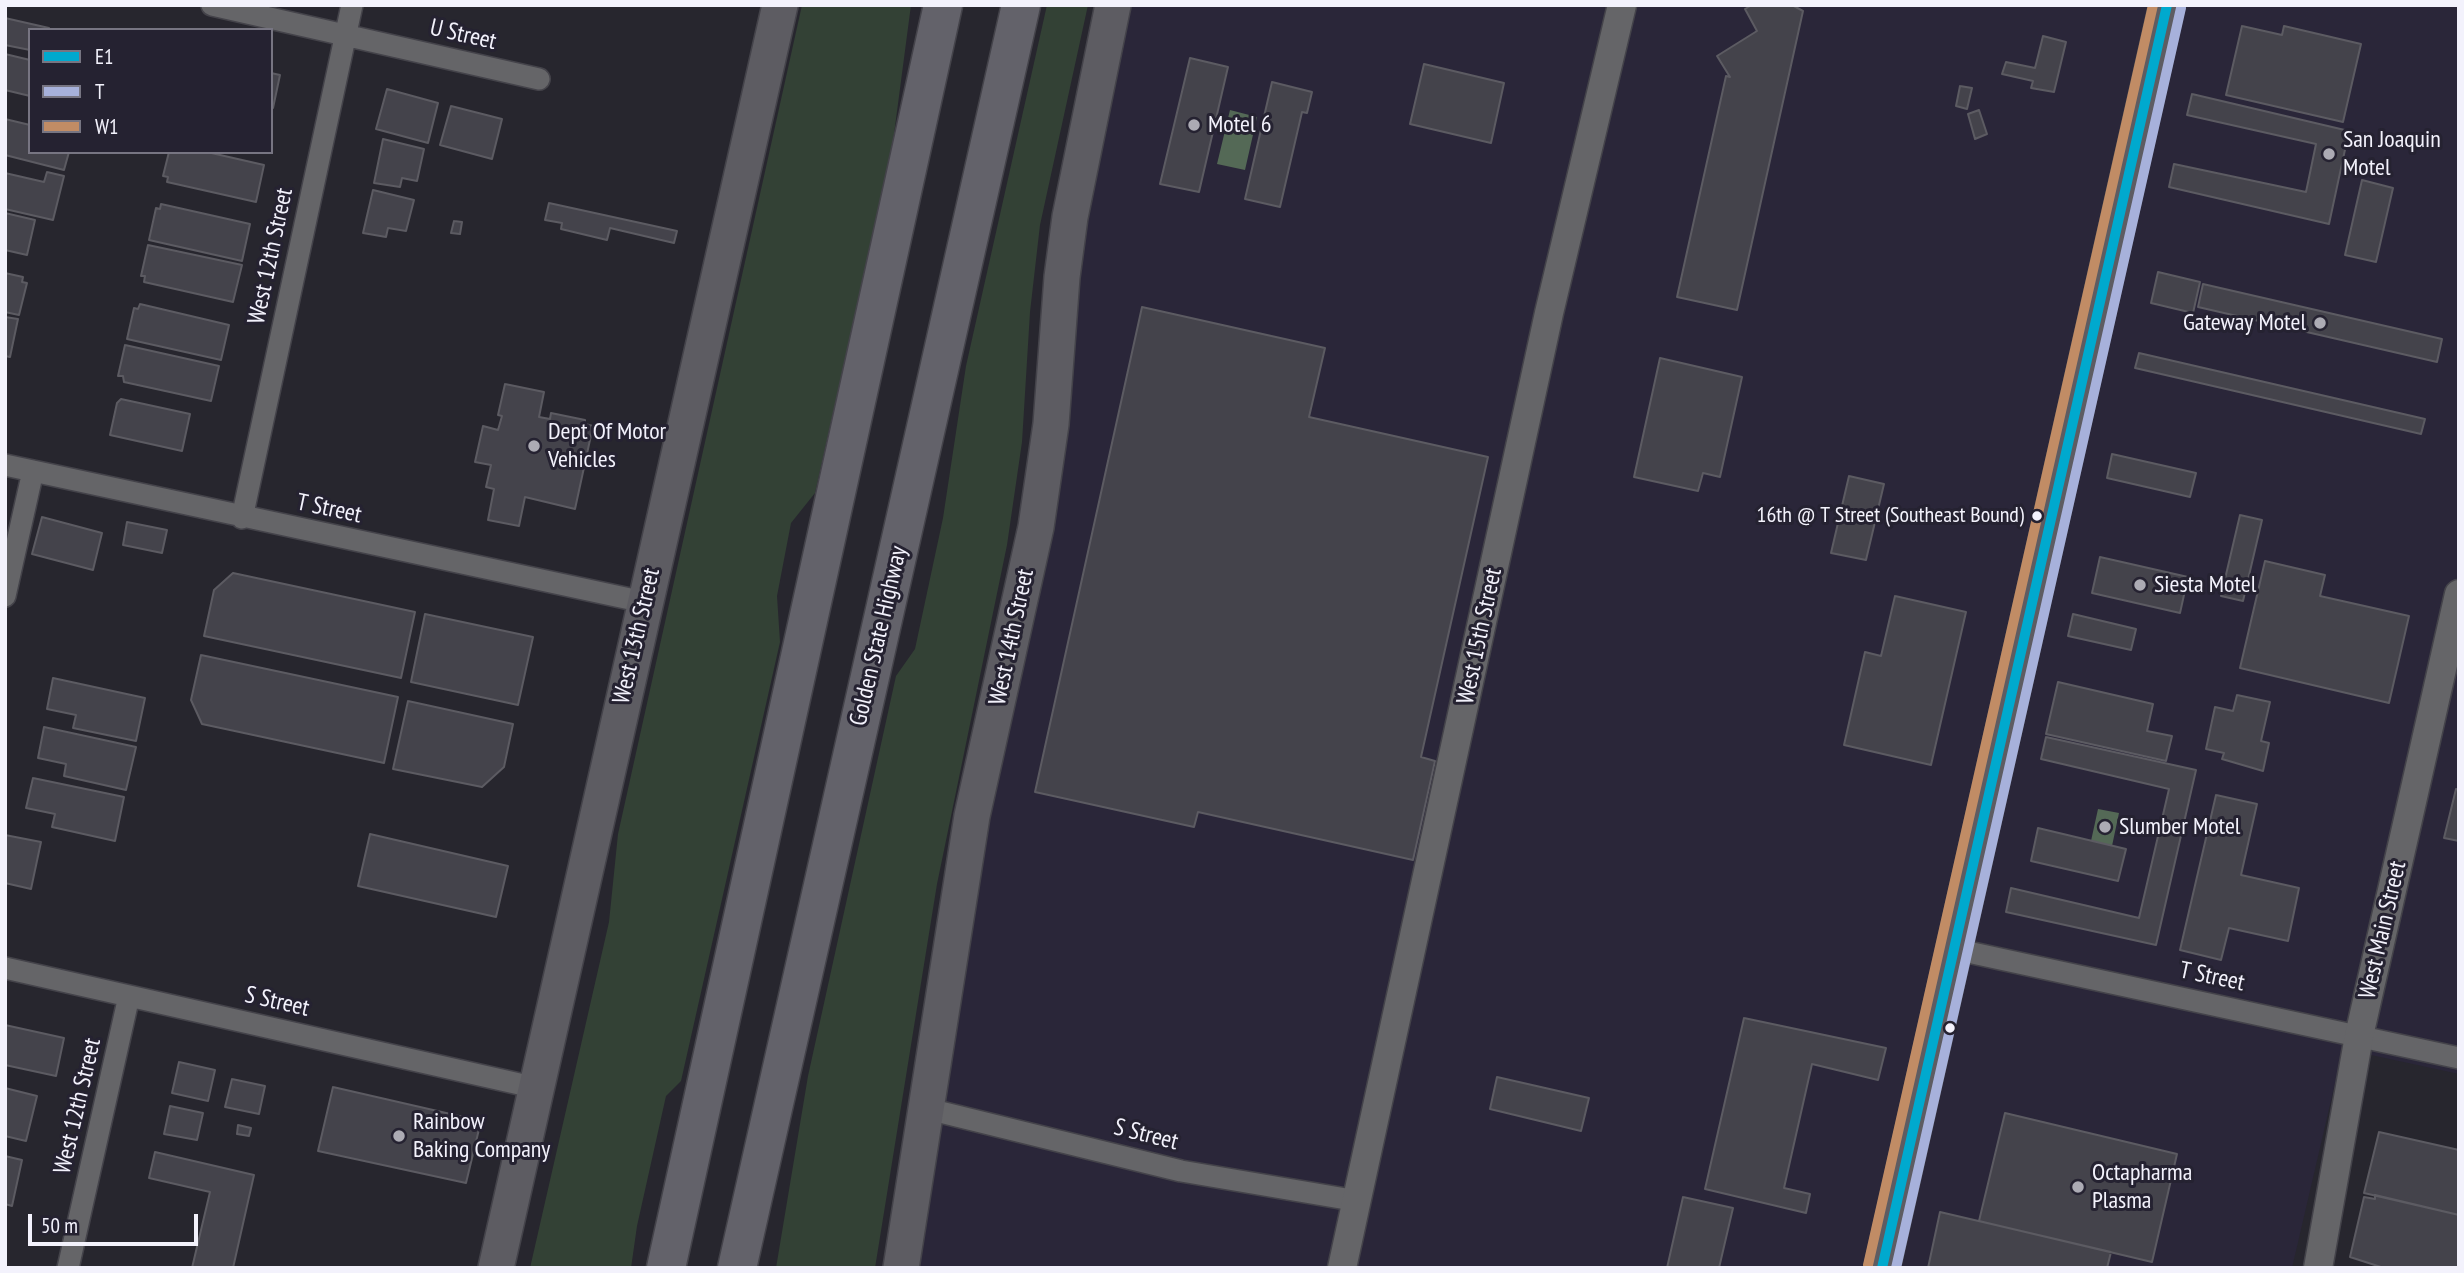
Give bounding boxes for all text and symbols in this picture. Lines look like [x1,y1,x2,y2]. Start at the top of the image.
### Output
street label: U Street [427,13,499,57]
legend [28,28,273,154]
text: E1 [95,43,113,70]
text: T [95,78,104,105]
place label: Motel 6 [1208,111,1271,139]
text: W1 [95,113,119,140]
marker: Motel 6 [1186,117,1202,133]
place label: San Joaquin Motel [2343,126,2441,182]
marker: San Joaquin Motel [2321,146,2337,162]
street label: West 12th Street [243,185,299,327]
place label: Gateway Motel [2183,309,2306,337]
marker: Gateway Motel [2312,315,2328,331]
place label: Dept Of Motor Vehicles [548,418,666,474]
marker: Dept Of Motor Vehicles [526,438,542,454]
street label: T Street [294,488,364,530]
place label: 16th @ T Street (Southeast Bound) [1757,503,2024,529]
marker: 16th @ T Street (Southeast Bound) [2030,509,2044,523]
street label: Golden State Highway [844,543,914,729]
street label: West 13th Street [607,565,667,707]
street label: West 15th Street [1452,565,1508,707]
street label: West 14th Street [984,566,1040,708]
place label: Siesta Motel [2154,571,2256,599]
marker: Siesta Motel [2132,577,2148,593]
place label: Slumber Motel [2119,813,2240,841]
marker: Slumber Motel [2097,819,2113,835]
street label: West Main Street [2353,858,2413,1002]
street label: T Street [2177,956,2247,998]
street label: S Street [242,981,312,1023]
unlabelled marker [1943,1021,1957,1035]
street label: West 12th Street [48,1035,108,1177]
place label: Rainbow Baking Company [413,1108,550,1164]
street label: S Street [1111,1113,1181,1157]
marker: Rainbow Baking Company [391,1128,407,1144]
place label: Octapharma Plasma [2092,1159,2192,1215]
marker: Octapharma Plasma [2070,1179,2086,1195]
scale bar [32,1200,201,1244]
text: 50 m [41,1212,78,1239]

